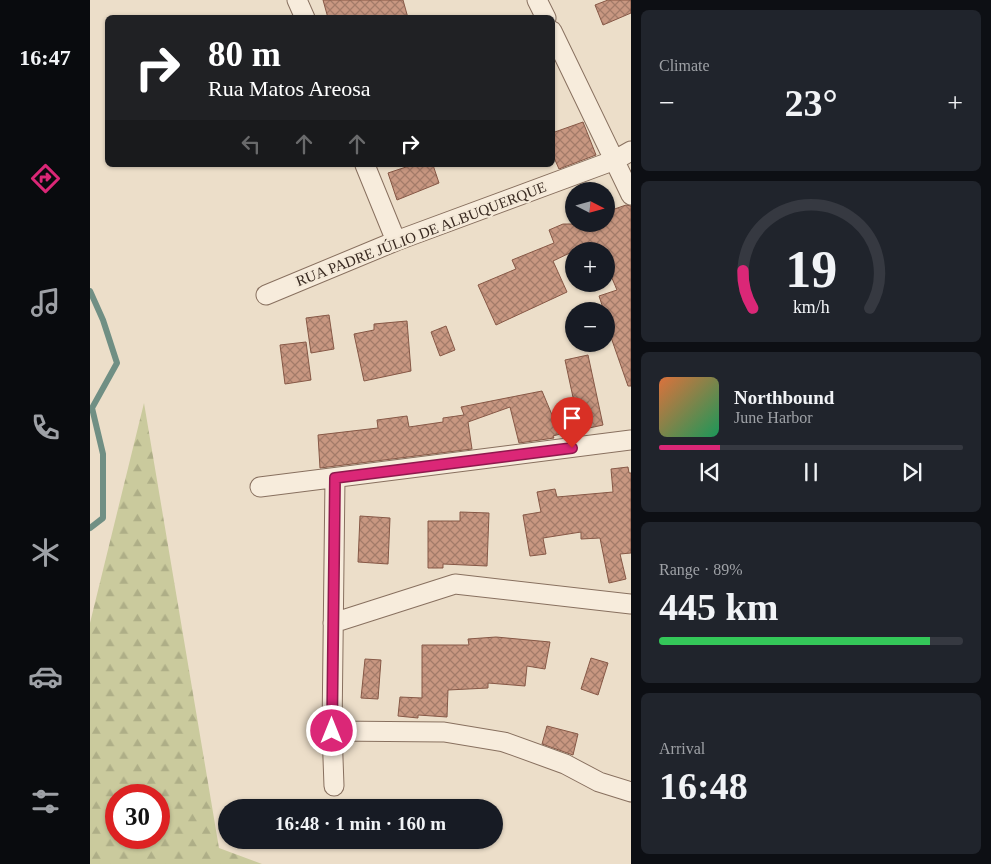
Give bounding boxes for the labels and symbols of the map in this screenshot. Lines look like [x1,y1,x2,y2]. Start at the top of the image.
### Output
street label: RUA PADRE JÚLIO DE ALBUQUERQUE [294,179,548,289]
north arrow [565,182,615,232]
pin [551,397,593,448]
position arrow [305,704,357,756]
speed limit sign: 30 [105,784,170,849]

